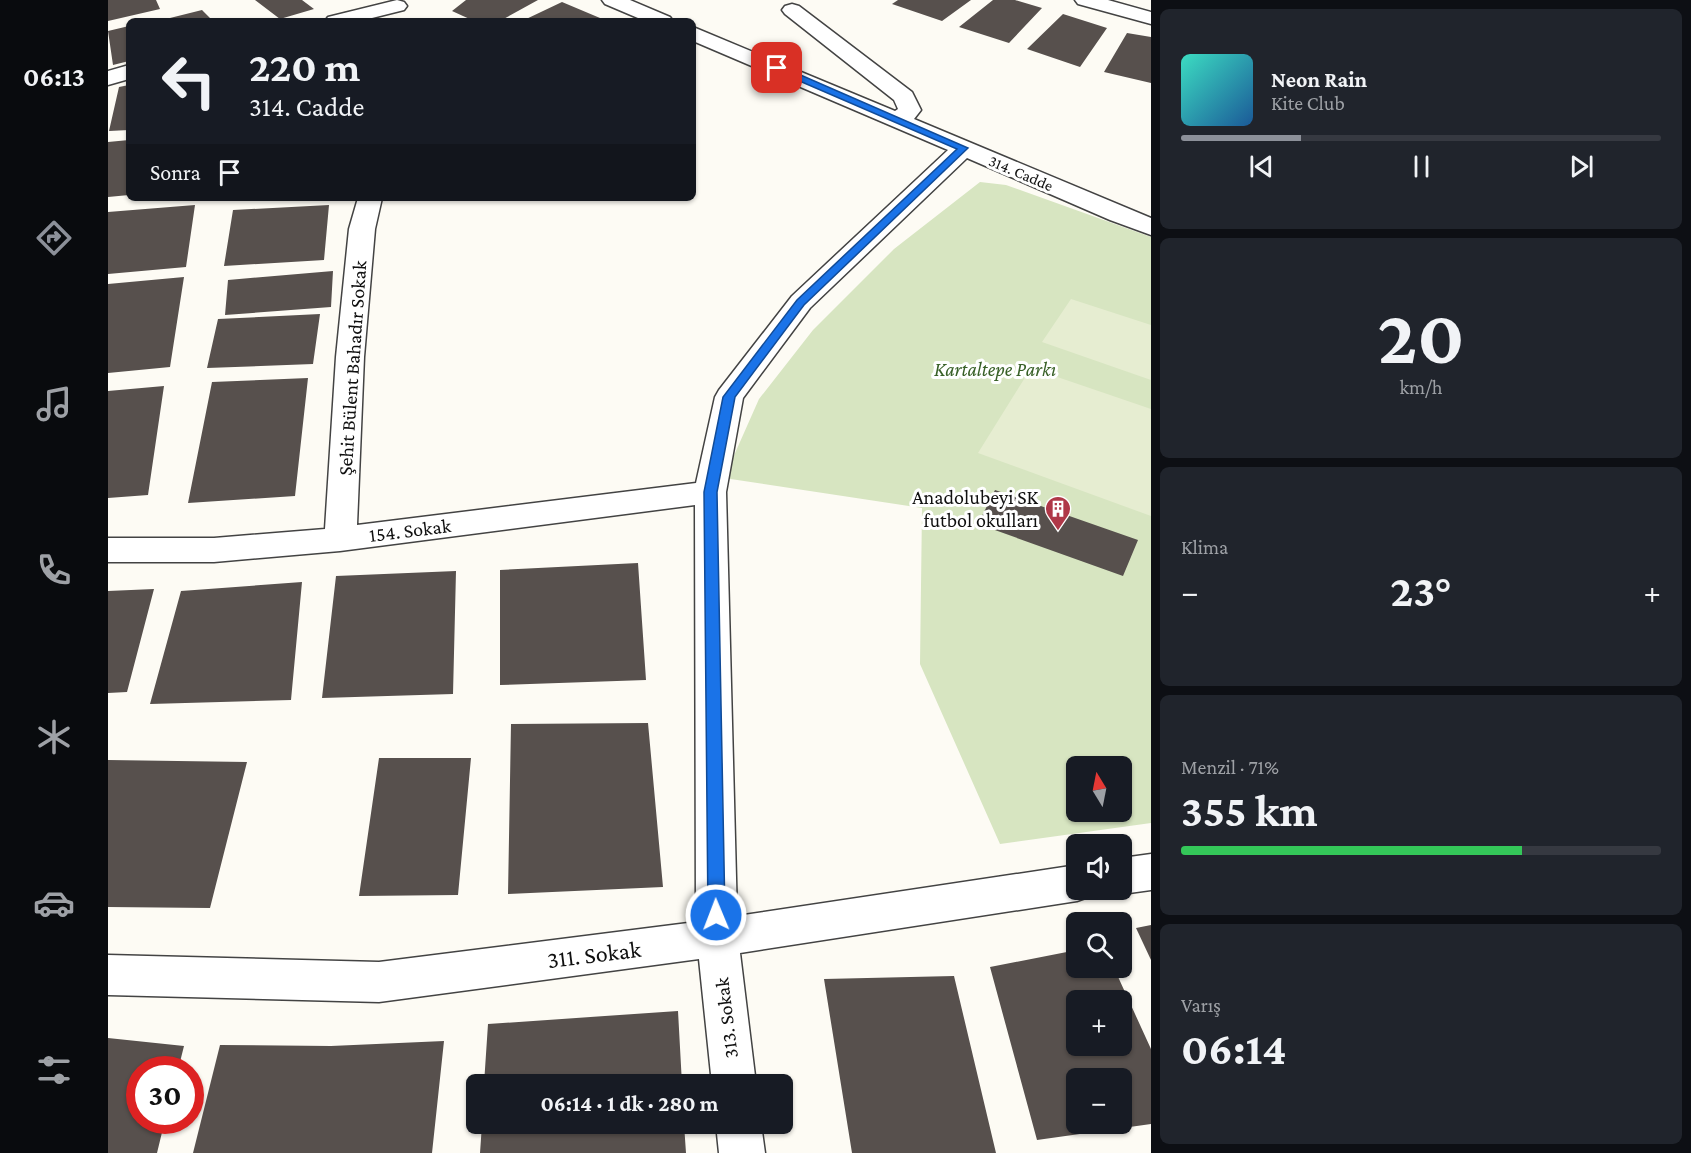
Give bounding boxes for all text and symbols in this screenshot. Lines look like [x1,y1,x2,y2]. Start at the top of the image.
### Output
icon: left [150,42,228,120]
pin [751,42,802,93]
text: 220 m [249,43,360,90]
icon: arrive [760,51,793,84]
text: 06:13 [23,62,85,92]
text: Neon Rain [1271,67,1367,92]
text: 314. Cadde [249,92,364,122]
text: Kite Club [1271,92,1345,114]
icon: previous [1245,150,1278,183]
icon: pause [1405,150,1438,183]
icon: next [1565,150,1598,183]
street label: 314. Cadde [986,152,1056,194]
icon: arrive [213,156,246,189]
text: Sonra [150,160,201,185]
icon: directions [33,217,75,259]
street label: Şehit Bülent Bahadır Sokak [334,259,372,476]
text: 20 [1377,293,1465,380]
park label: Kartaltepe Parkı [934,358,1056,381]
text: km/h [1399,376,1443,398]
icon: music [33,383,75,425]
place label: Anadolubeyi SK futbol okulları [912,486,1039,531]
building icon: Anadolubeyi SK futbol okulları [1043,494,1073,532]
street label: 154. Sokak [368,514,453,546]
text: Klima [1181,536,1228,558]
icon: phone [33,549,75,591]
text: 23° [1390,566,1452,616]
text: − [1181,573,1198,610]
text: + [1644,573,1661,610]
icon: climate [33,716,75,758]
north arrow [1066,756,1132,822]
map controls [1066,756,1132,1134]
text: Menzil · 71% [1181,756,1279,778]
text: 355 km [1181,786,1318,836]
button: sound [1066,834,1132,900]
icon: car [33,882,75,924]
position arrow [684,883,748,947]
button: search [1066,912,1132,978]
street label: 311. Sokak [546,935,643,973]
street label: 313. Sokak [710,976,742,1060]
button: + [1066,990,1132,1056]
text: Varış [1181,994,1221,1016]
text: 06:14 [1181,1024,1287,1074]
icon: filters [33,1049,75,1091]
speed limit sign: 30 [126,1056,204,1134]
button: − [1066,1068,1132,1134]
text: 06:14 · 1 dk · 280 m [541,1091,719,1116]

